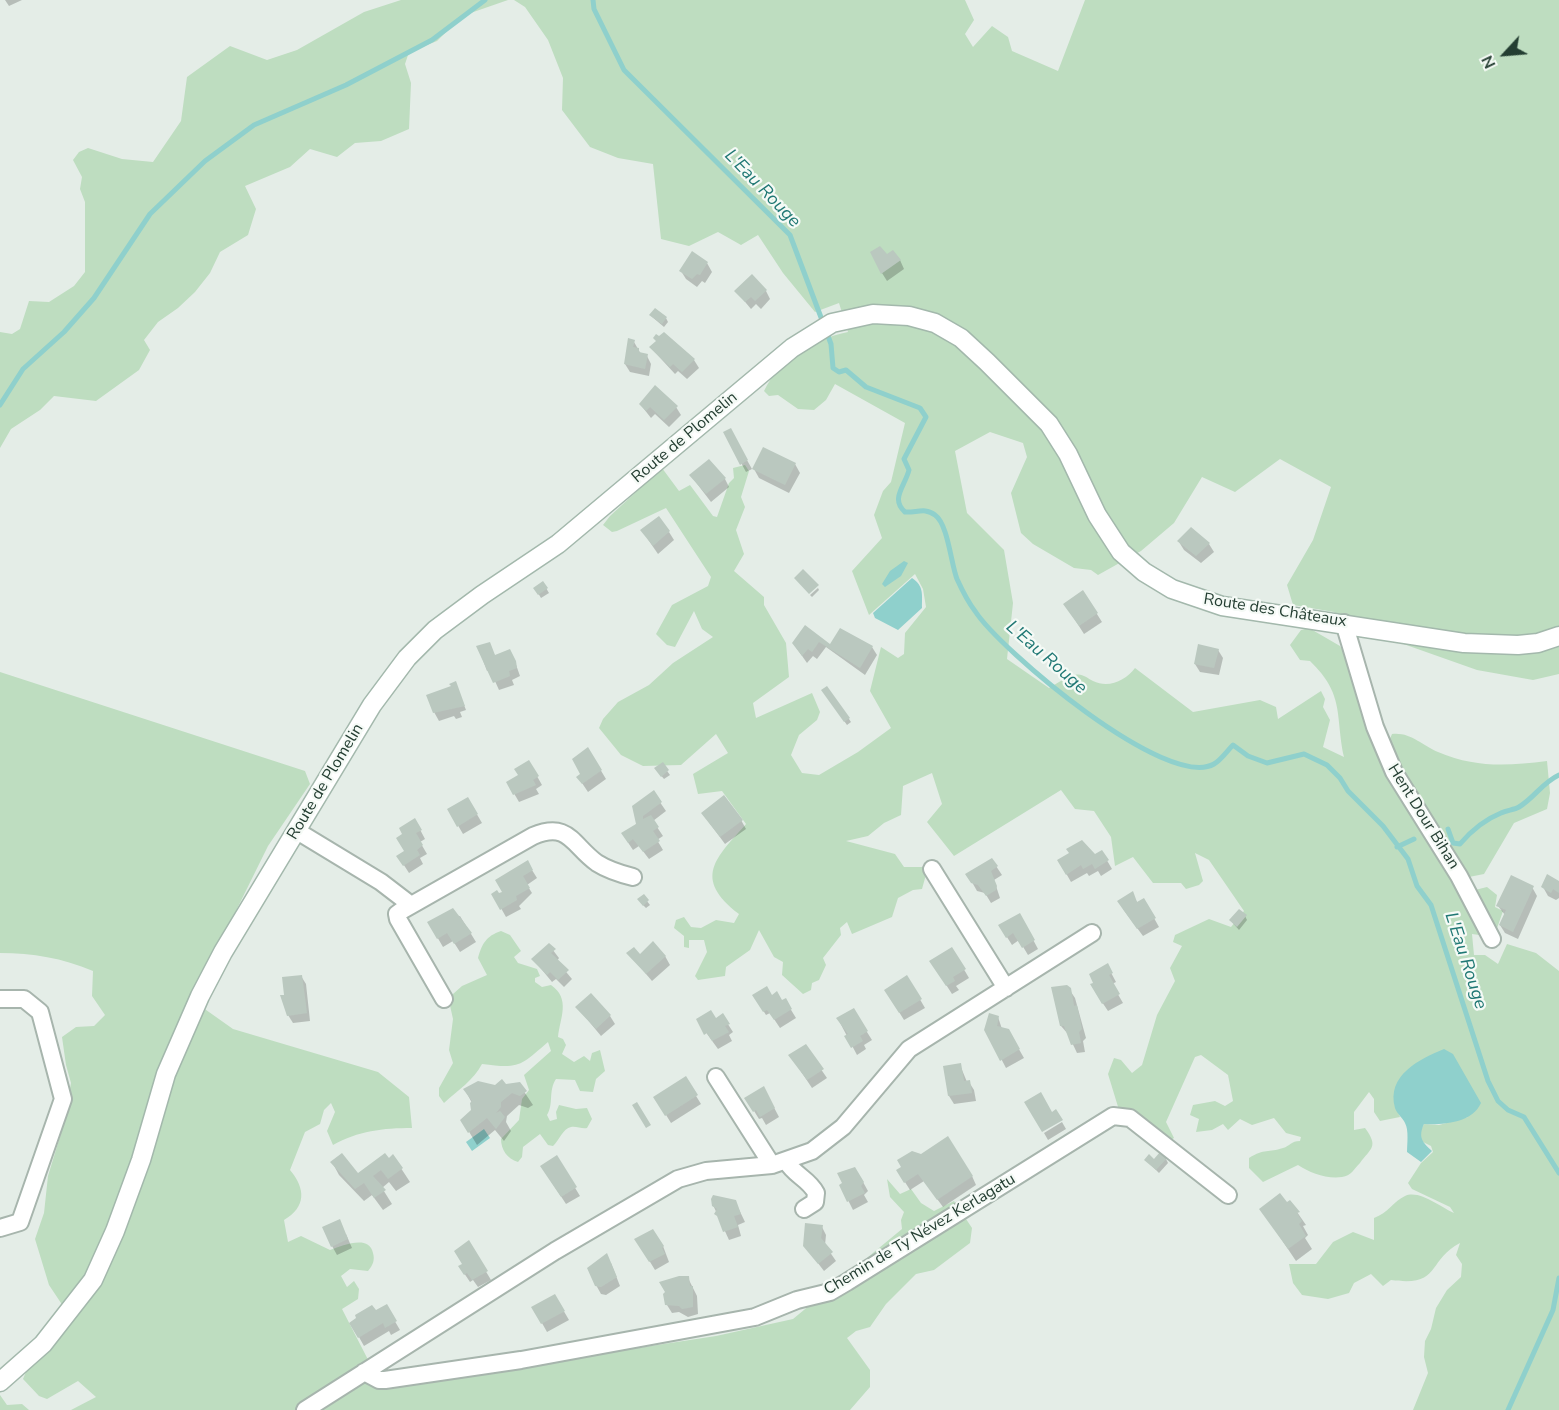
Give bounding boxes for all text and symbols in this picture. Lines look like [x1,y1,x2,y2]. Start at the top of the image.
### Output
north arrow [1475,24,1535,84]
text: N [1476,52,1501,72]
water label: L'Eau Rouge [719,145,805,233]
street label: Route de Plomelin [628,388,742,488]
street label: Route des Châteaux [1202,590,1348,632]
water label: L'Eau Rouge [1001,617,1091,699]
street label: Route de Plomelin [284,721,368,843]
street label: Hent Dour Bihan [1383,761,1463,873]
water label: L'Eau Rouge [1439,910,1491,1012]
street label: Chemin de Ty Névez Kerlagatu [821,1170,1019,1300]

